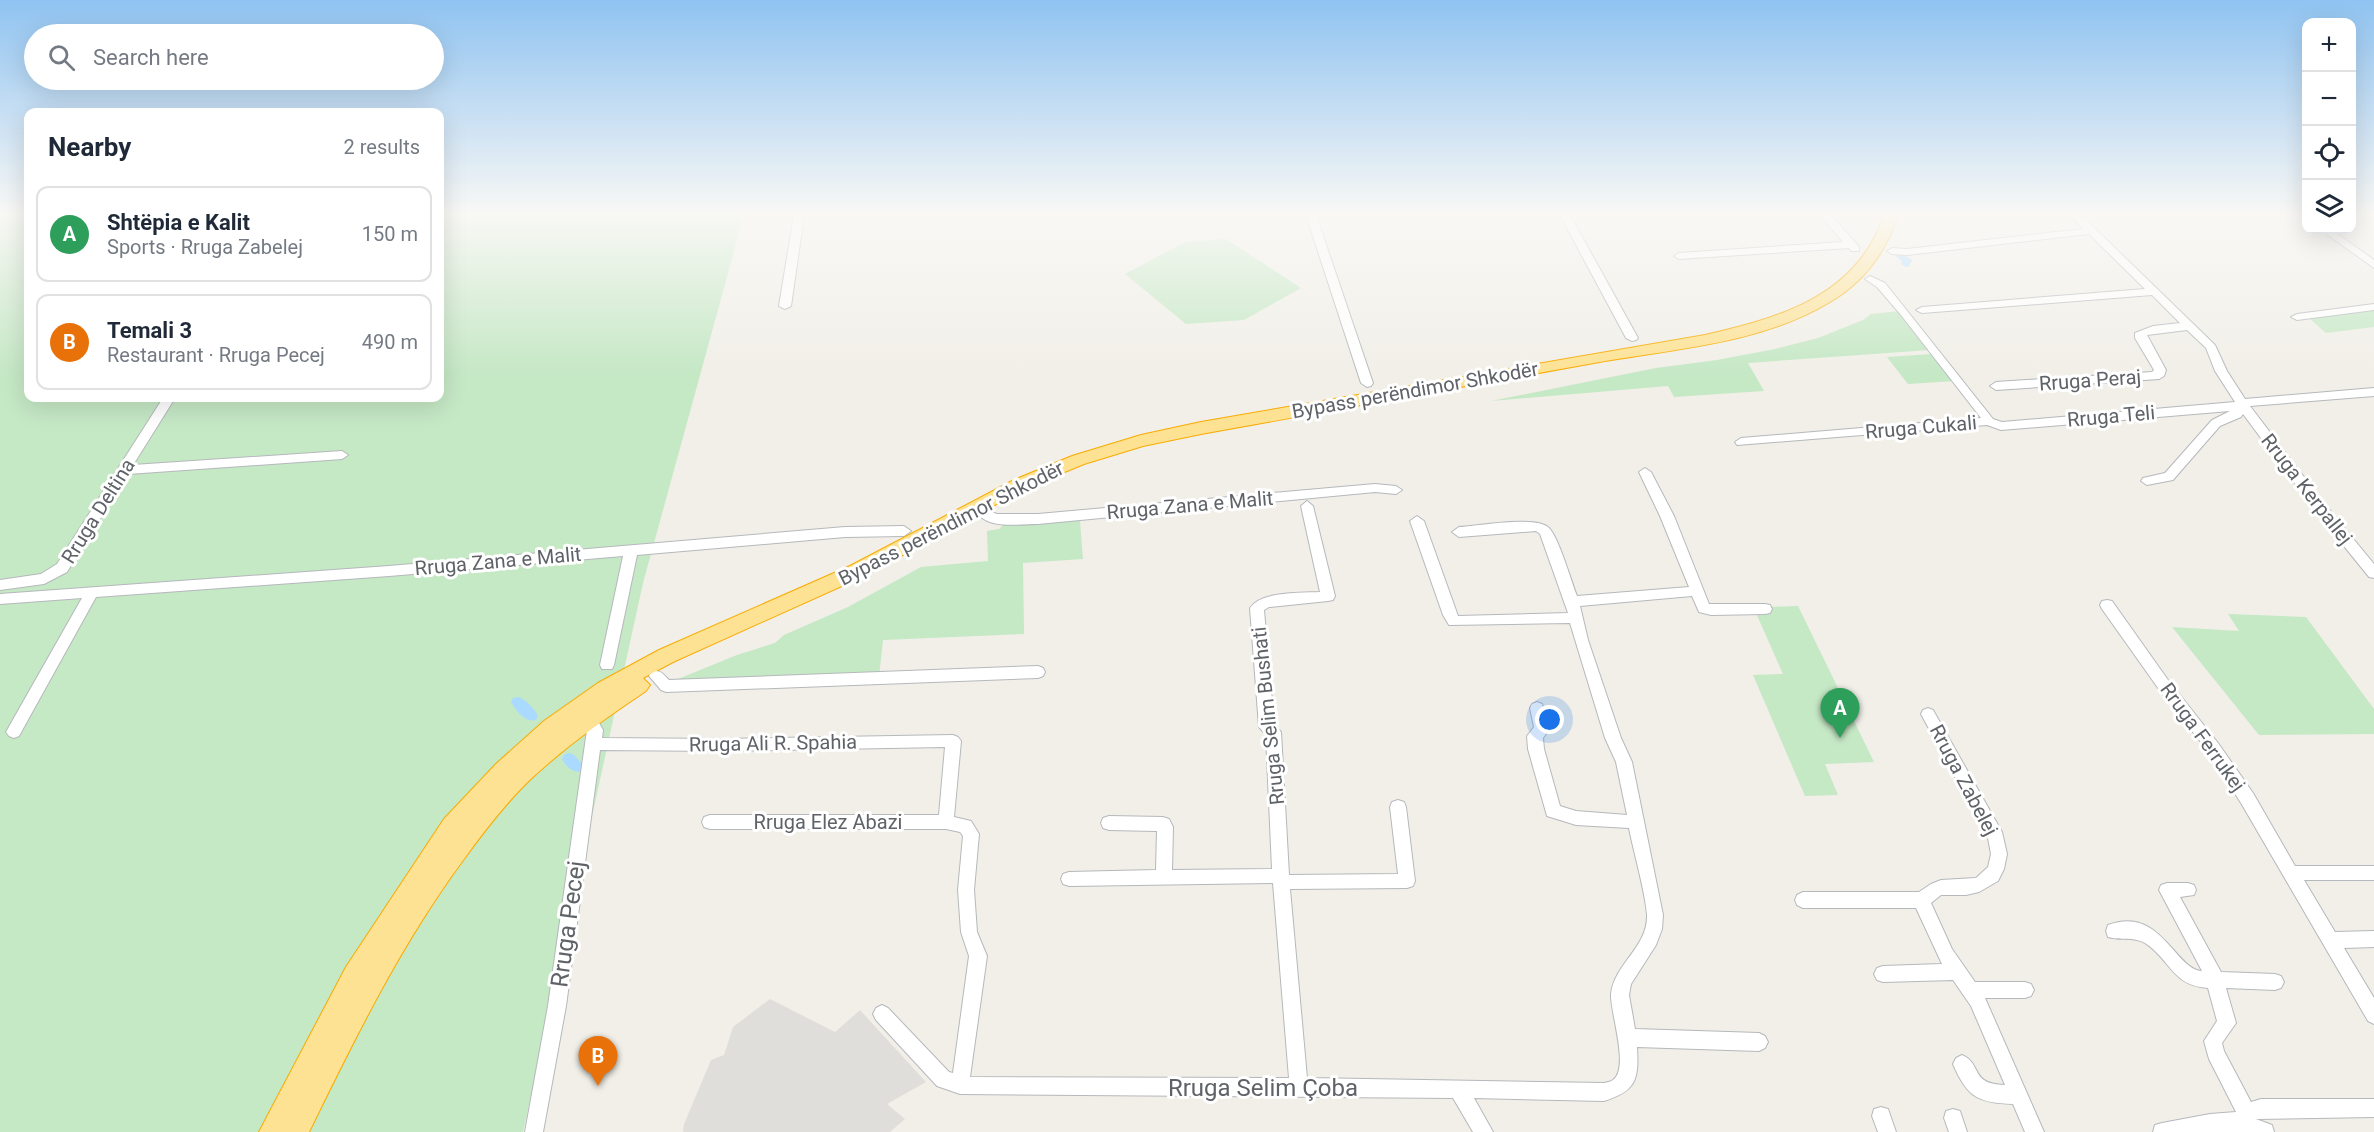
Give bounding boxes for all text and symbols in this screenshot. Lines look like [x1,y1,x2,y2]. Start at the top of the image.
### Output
map controls [2302,18,2356,234]
button: + [2302,18,2356,72]
search box [24,24,444,90]
icon: search [45,41,78,74]
text: Search here [93,45,209,70]
button: − [2302,72,2356,126]
button: locate [2302,126,2356,180]
text: Nearby [48,132,131,162]
text: 2 results [344,135,420,159]
button: layers [2302,180,2356,234]
text: Shtëpia e Kalit [107,210,250,235]
text: A [63,222,76,246]
text: 150 m [362,222,418,246]
text: Sports · Rruga Zabelej [107,235,303,259]
text: Temali 3 [107,318,192,343]
text: B [63,330,76,354]
text: 490 m [362,330,418,354]
text: Restaurant · Rruga Pecej [107,343,325,367]
street label: Bypass perëndimor Shkodër [1290,356,1540,423]
street label: Rruga Peraj [2038,364,2142,396]
street label: Rruga Teli [2066,400,2156,432]
street label: Rruga Cukali [1864,410,1978,444]
street label: Rruga Kerpallej [2256,429,2358,549]
street label: Rruga Deltina [56,454,140,568]
street label: Bypass perëndimor Shkodër [834,456,1068,590]
street label: Rruga Zana e Malit [1106,486,1274,524]
street label: Rruga Zana e Malit [414,542,582,580]
street label: Rruga Selim Bushati [1247,626,1289,806]
street label: Rruga Ferrukej [2156,678,2250,796]
pin: A [1820,688,1860,738]
your location [1535,705,1564,734]
street label: Rruga Zabelej [1925,720,2003,840]
street label: Rruga Ali R. Spahia [689,730,857,756]
street label: Rruga Elez Abazi [754,810,902,834]
street label: Rruga Pecej [545,859,591,989]
pin: B [578,1036,618,1086]
street label: Rruga Selim Çoba [1168,1074,1358,1102]

